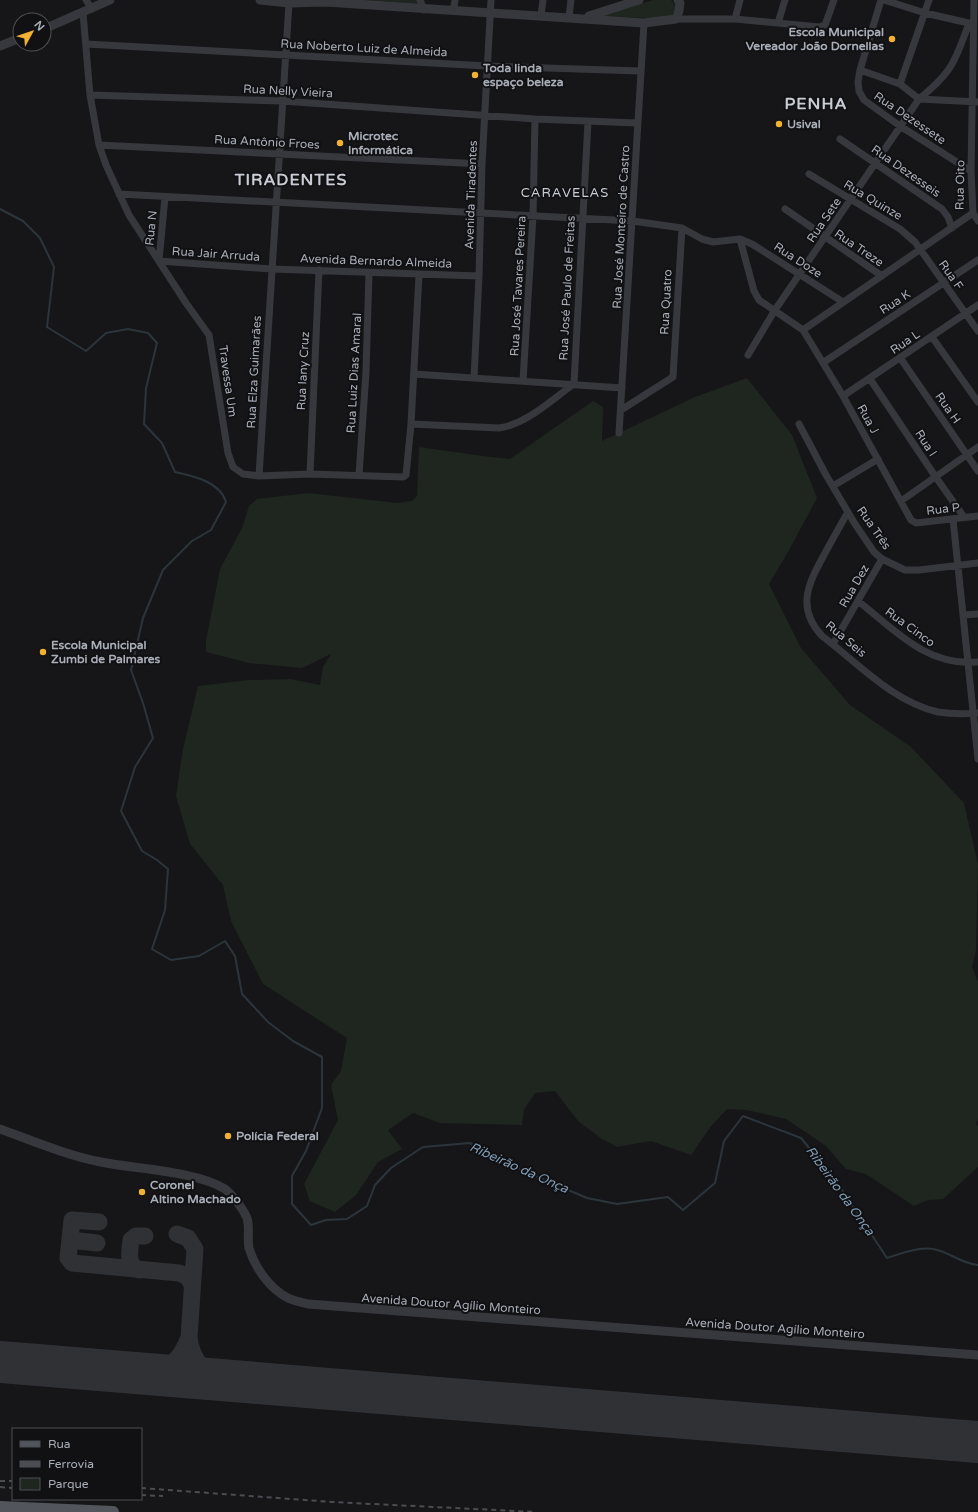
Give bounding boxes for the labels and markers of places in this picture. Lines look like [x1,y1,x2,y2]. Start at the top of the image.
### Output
place label: Escola Municipal Vereador João Dornellas [746,25,884,53]
marker: Escola Municipal Vereador João Dornellas [887,34,897,44]
place label: Toda linda espaço beleza [482,61,564,90]
marker: Toda linda espaço beleza [470,70,480,80]
place label: Usival [787,117,821,131]
marker: Usival [774,119,784,129]
place label: Microtec Informática [348,129,413,157]
marker: Microtec Informática [335,138,345,148]
place label: Escola Municipal Zumbi de Palmares [51,638,161,666]
marker: Escola Municipal Zumbi de Palmares [38,647,48,657]
place label: Polícia Federal [236,1129,319,1143]
marker: Polícia Federal [223,1131,233,1141]
place label: Coronel Altino Machado [150,1178,241,1206]
marker: Coronel Altino Machado [137,1187,147,1197]

